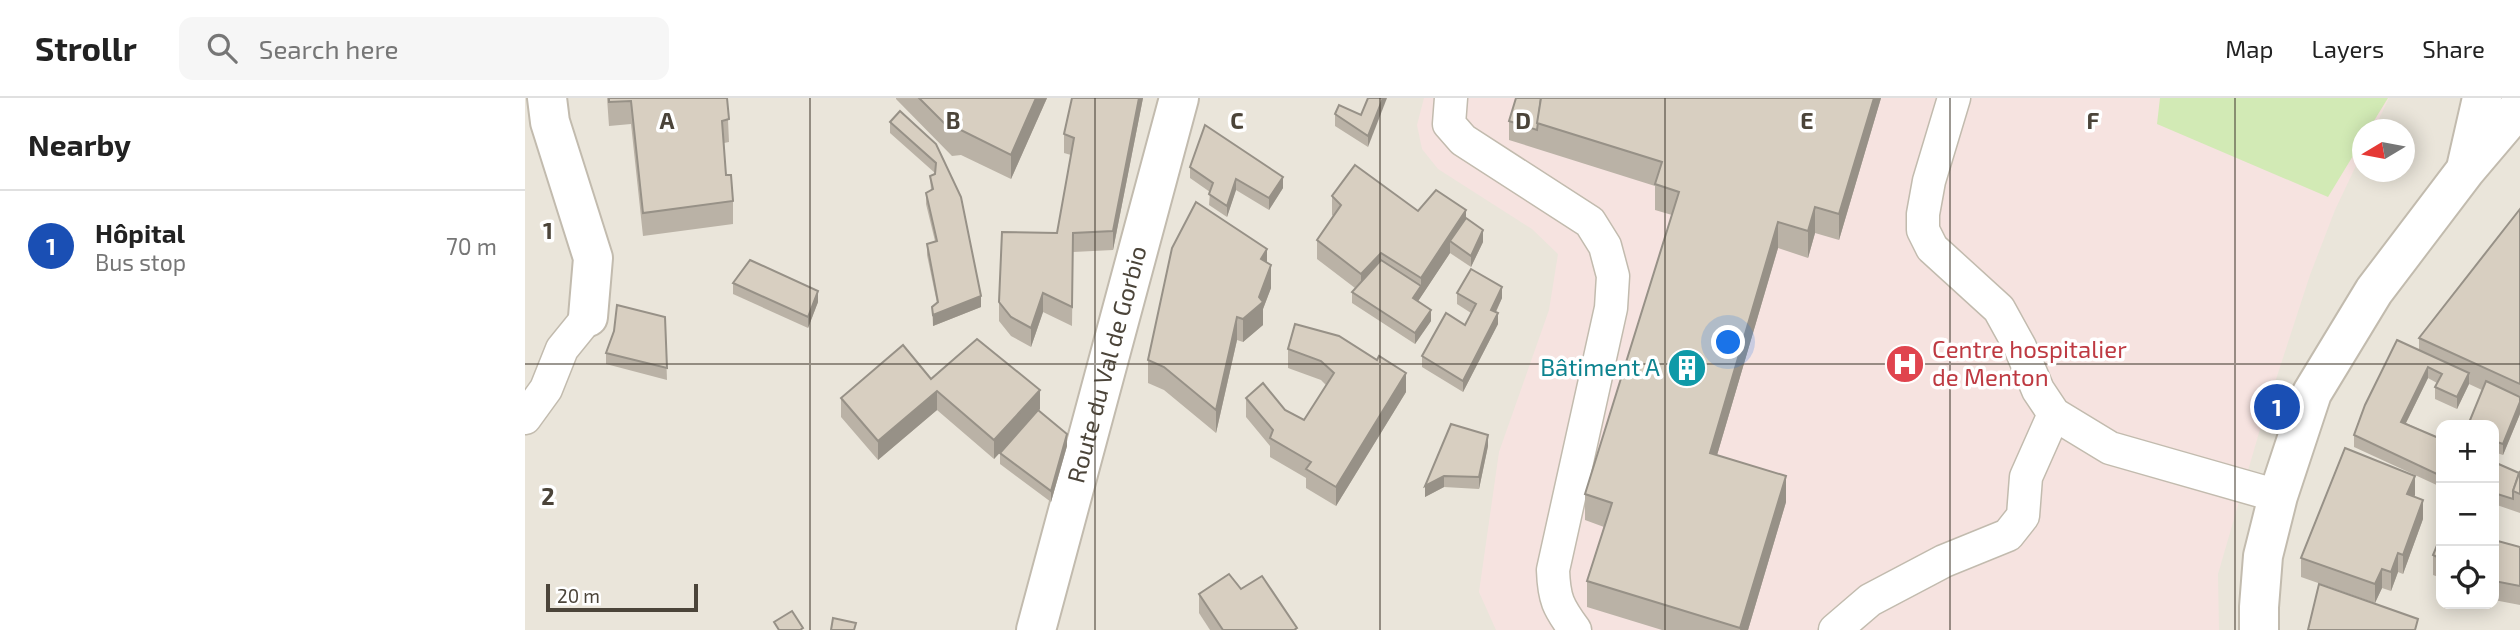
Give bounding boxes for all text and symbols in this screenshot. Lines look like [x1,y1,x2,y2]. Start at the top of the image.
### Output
search box [179,17,669,80]
text: Strollr [35,28,137,68]
icon: search [203,29,241,67]
text: Search here [259,33,398,64]
text: Map [2225,34,2273,63]
text: Layers [2311,34,2384,63]
text: Share [2422,34,2485,63]
text: A [659,106,675,134]
text: B [946,106,960,134]
text: C [1230,106,1244,134]
text: D [1515,106,1531,134]
text: E [1800,106,1814,134]
text: F [2087,106,2100,134]
north arrow [2352,119,2415,182]
text: Nearby [28,126,131,162]
text: 1 [543,216,553,244]
text: Hôpital [95,217,185,248]
text: 1 [46,232,56,260]
text: 70 m [446,232,497,260]
street label: Route du Val de Gorbio [1060,242,1152,486]
text: Bus stop [95,248,186,276]
your location [1711,325,1745,359]
place label: Centre hospitalier de Menton [1932,334,2127,391]
hospital icon: Centre hospitalier de Menton [1884,343,1926,385]
building icon: Bâtiment A [1666,347,1708,389]
place label: Bâtiment A [1540,352,1660,381]
pin: 1 [2254,381,2300,433]
map controls [2436,420,2499,609]
button: + [2436,420,2499,483]
text: 2 [541,482,555,510]
button: − [2436,483,2499,546]
button: locate [2436,546,2499,609]
scale bar [546,581,698,613]
text: 20 m [557,584,600,607]

